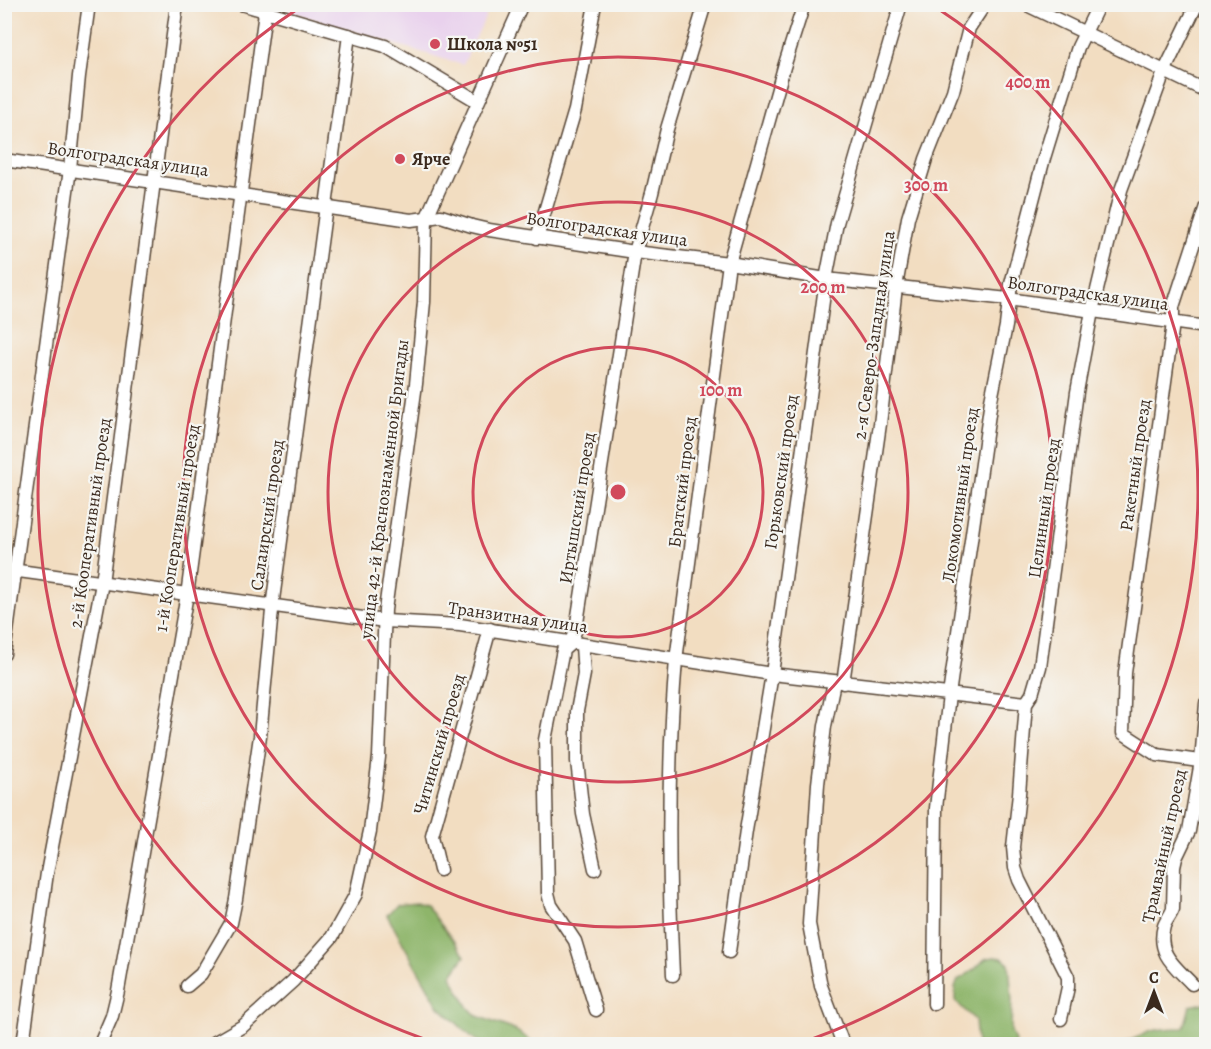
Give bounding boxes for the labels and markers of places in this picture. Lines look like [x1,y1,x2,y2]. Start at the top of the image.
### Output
place label: Школа №51 [447,32,538,56]
marker: Школа №51 [428,37,442,51]
place label: Ярче [412,147,450,171]
marker: Ярче [393,152,407,166]
centre of rings [608,482,628,502]

